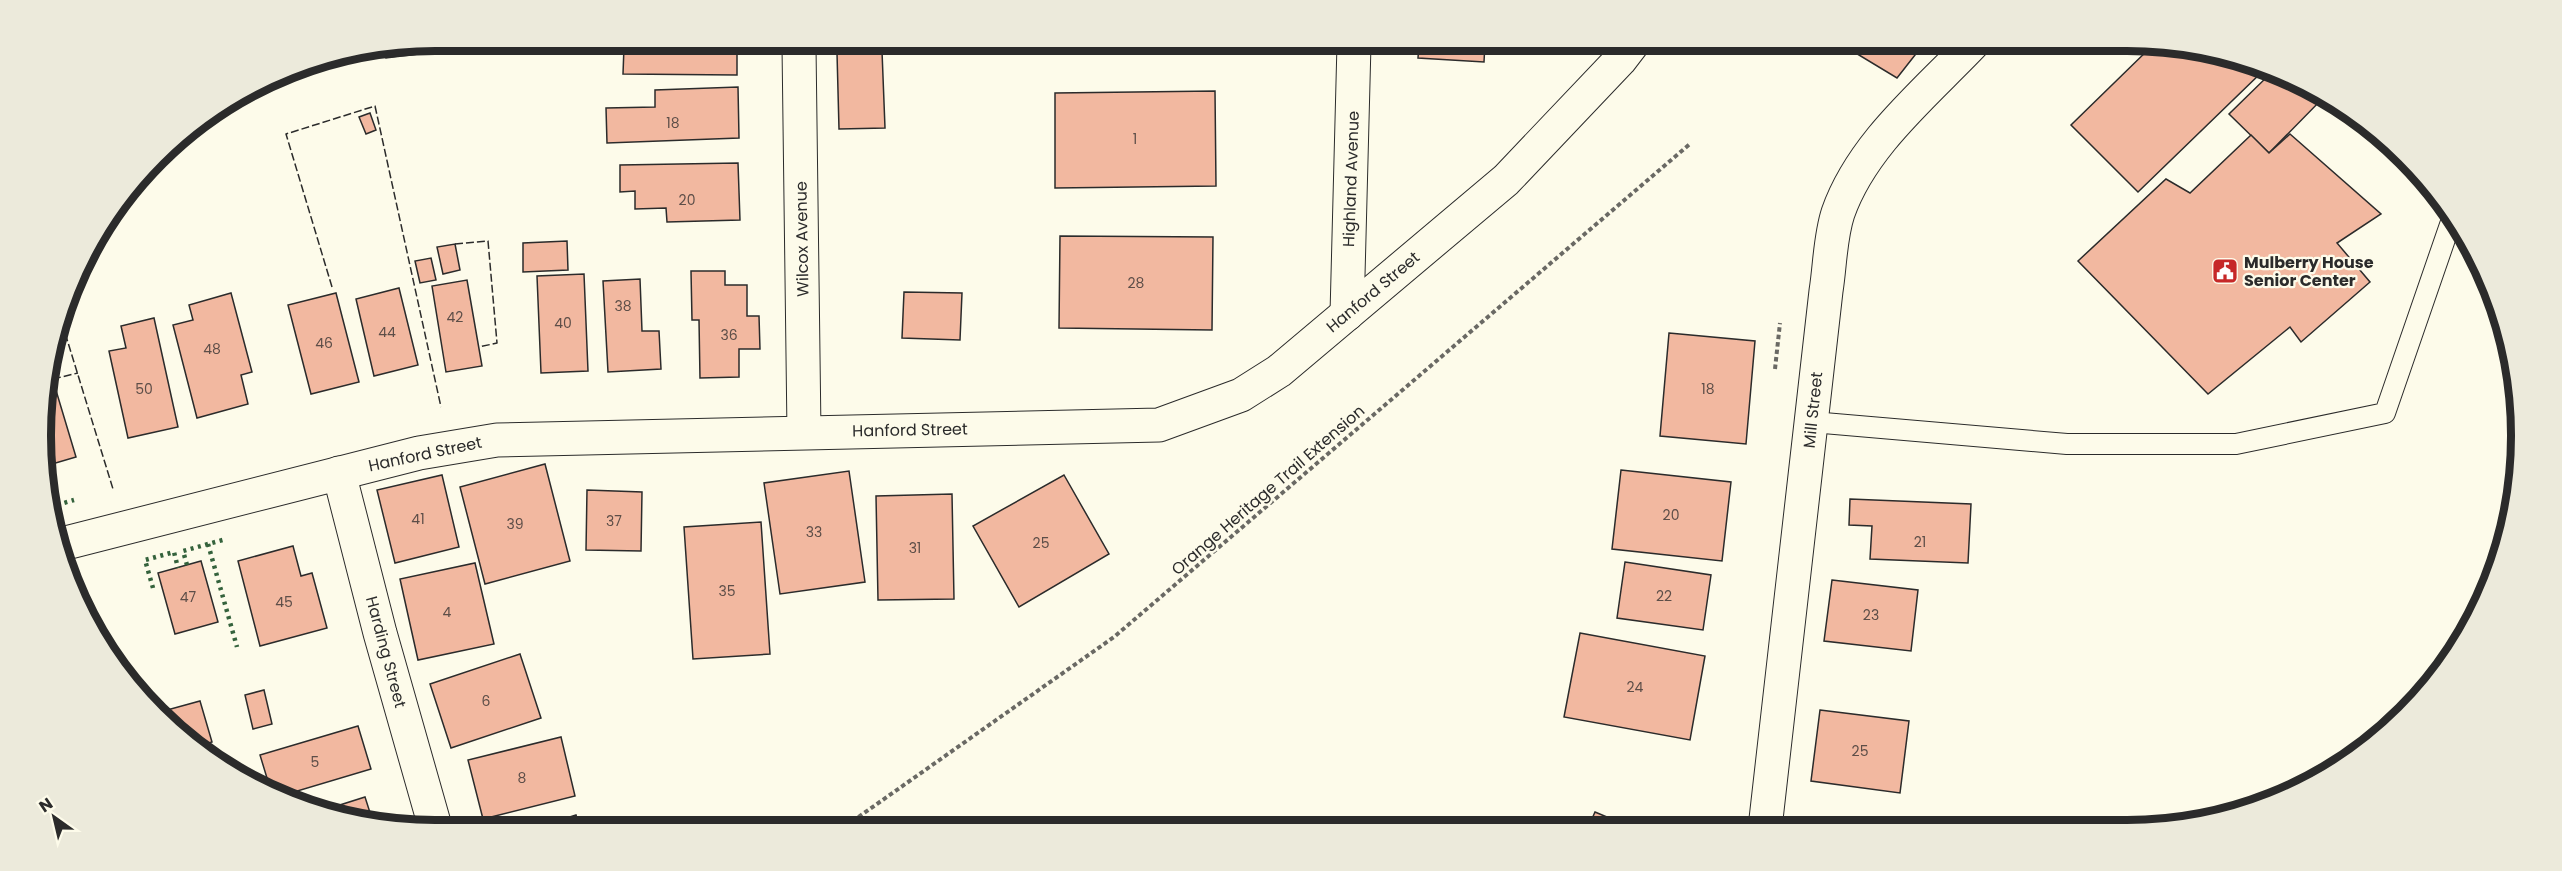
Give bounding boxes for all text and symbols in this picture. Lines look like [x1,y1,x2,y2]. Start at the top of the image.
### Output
street label: Highland Avenue [1337,110,1365,247]
house number: 18 [666,113,680,133]
house number: 1 [1133,129,1137,149]
street label: Wilcox Avenue [789,181,815,297]
house number: 20 [679,190,695,210]
street label: Hanford Street [1321,246,1425,338]
place label: Mulberry House Senior Center [2244,251,2374,292]
public building icon: Mulberry House Senior Center [2210,256,2240,286]
house number: 28 [1128,273,1145,293]
house number: 38 [614,296,632,316]
house number: 42 [447,307,463,327]
house number: 40 [554,313,572,333]
house number: 44 [378,322,396,342]
house number: 36 [720,325,738,345]
house number: 46 [315,333,333,353]
house number: 48 [203,339,221,359]
street label: Mill Street [1798,370,1828,449]
house number: 50 [135,379,153,399]
house number: 18 [1701,379,1715,399]
street label: Orange Heritage Trail Extension [1166,400,1370,580]
street label: Hanford Street [852,417,968,443]
street label: Hanford Street [366,431,484,477]
house number: 20 [1663,505,1679,525]
house number: 41 [411,509,425,529]
house number: 37 [606,511,622,531]
house number: 39 [506,514,524,534]
house number: 33 [806,522,822,542]
house number: 21 [1914,532,1926,552]
house number: 25 [1033,533,1049,553]
house number: 31 [909,538,921,558]
house number: 35 [718,581,736,601]
house number: 22 [1656,586,1672,606]
house number: 47 [180,587,197,607]
house number: 45 [275,592,293,612]
street label: Harding Street [360,594,412,711]
house number: 4 [443,602,452,622]
house number: 23 [1863,605,1879,625]
house number: 24 [1627,677,1644,697]
house number: 6 [482,691,491,711]
house number: 25 [1852,741,1868,761]
house number: 5 [311,752,319,772]
house number: 8 [518,768,527,788]
north arrow [24,787,84,847]
text: N [34,792,57,818]

